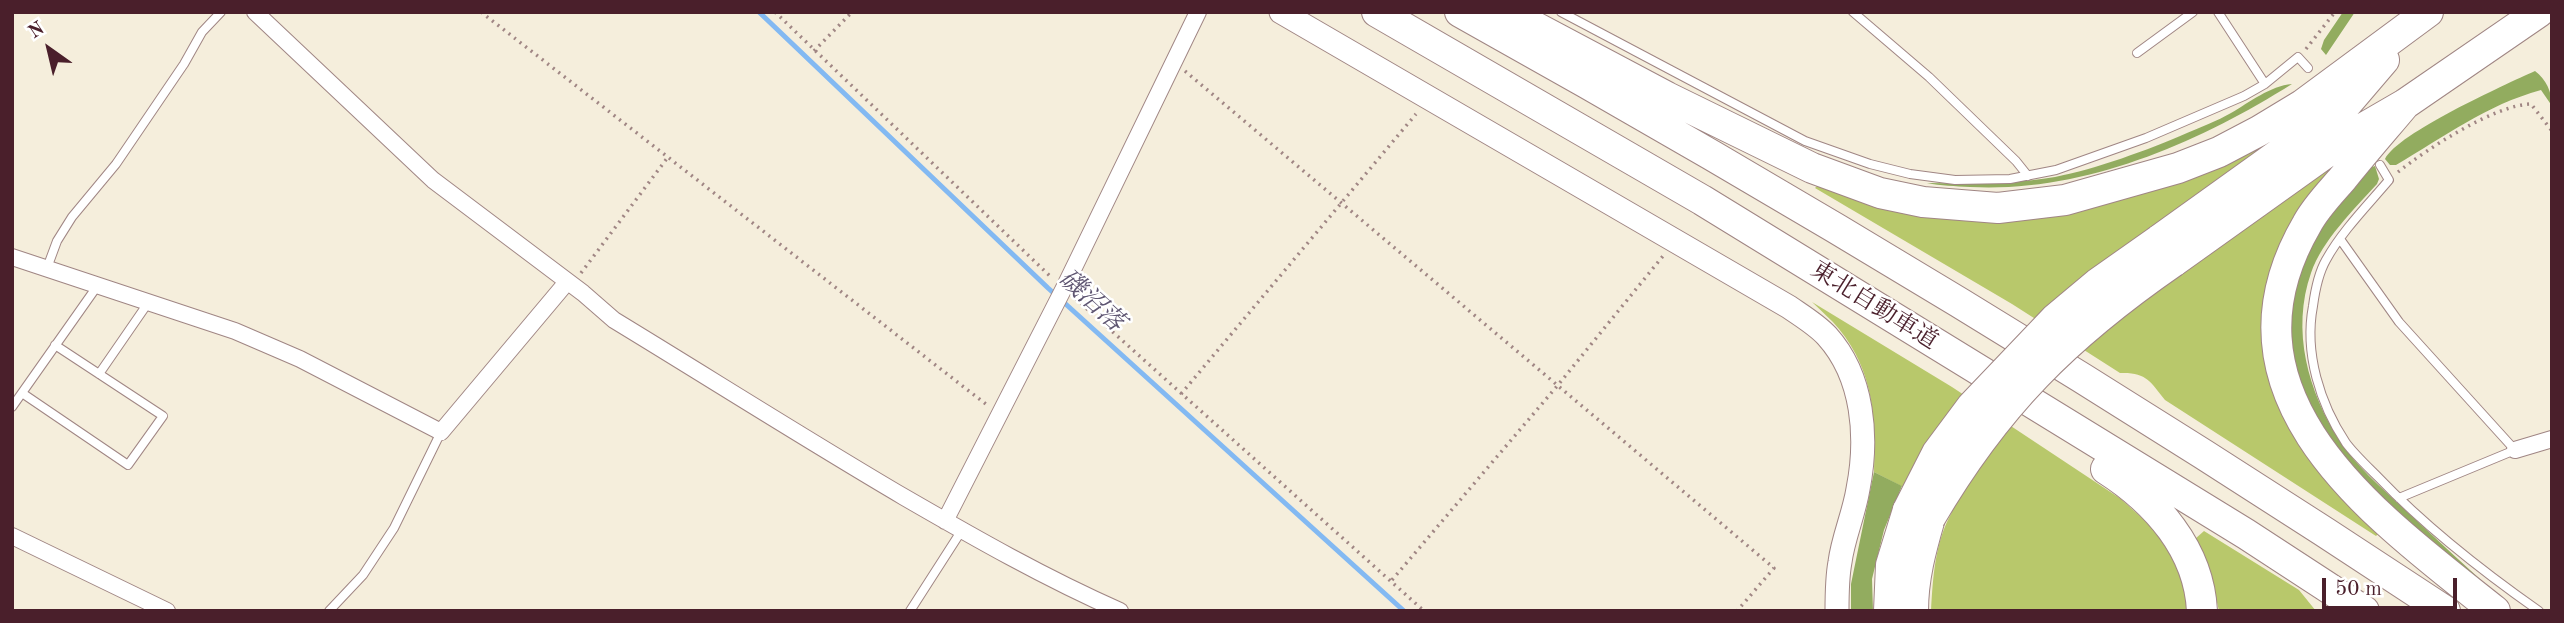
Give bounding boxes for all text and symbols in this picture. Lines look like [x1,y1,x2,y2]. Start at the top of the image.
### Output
north arrow [14,14,84,84]
text: N [26,19,48,43]
street label: 東北自動車道 [1805,256,1943,356]
water label: 磯沼落 [1052,263,1130,339]
scale bar [2326,564,2461,608]
text: 50 m [2335,579,2382,600]

